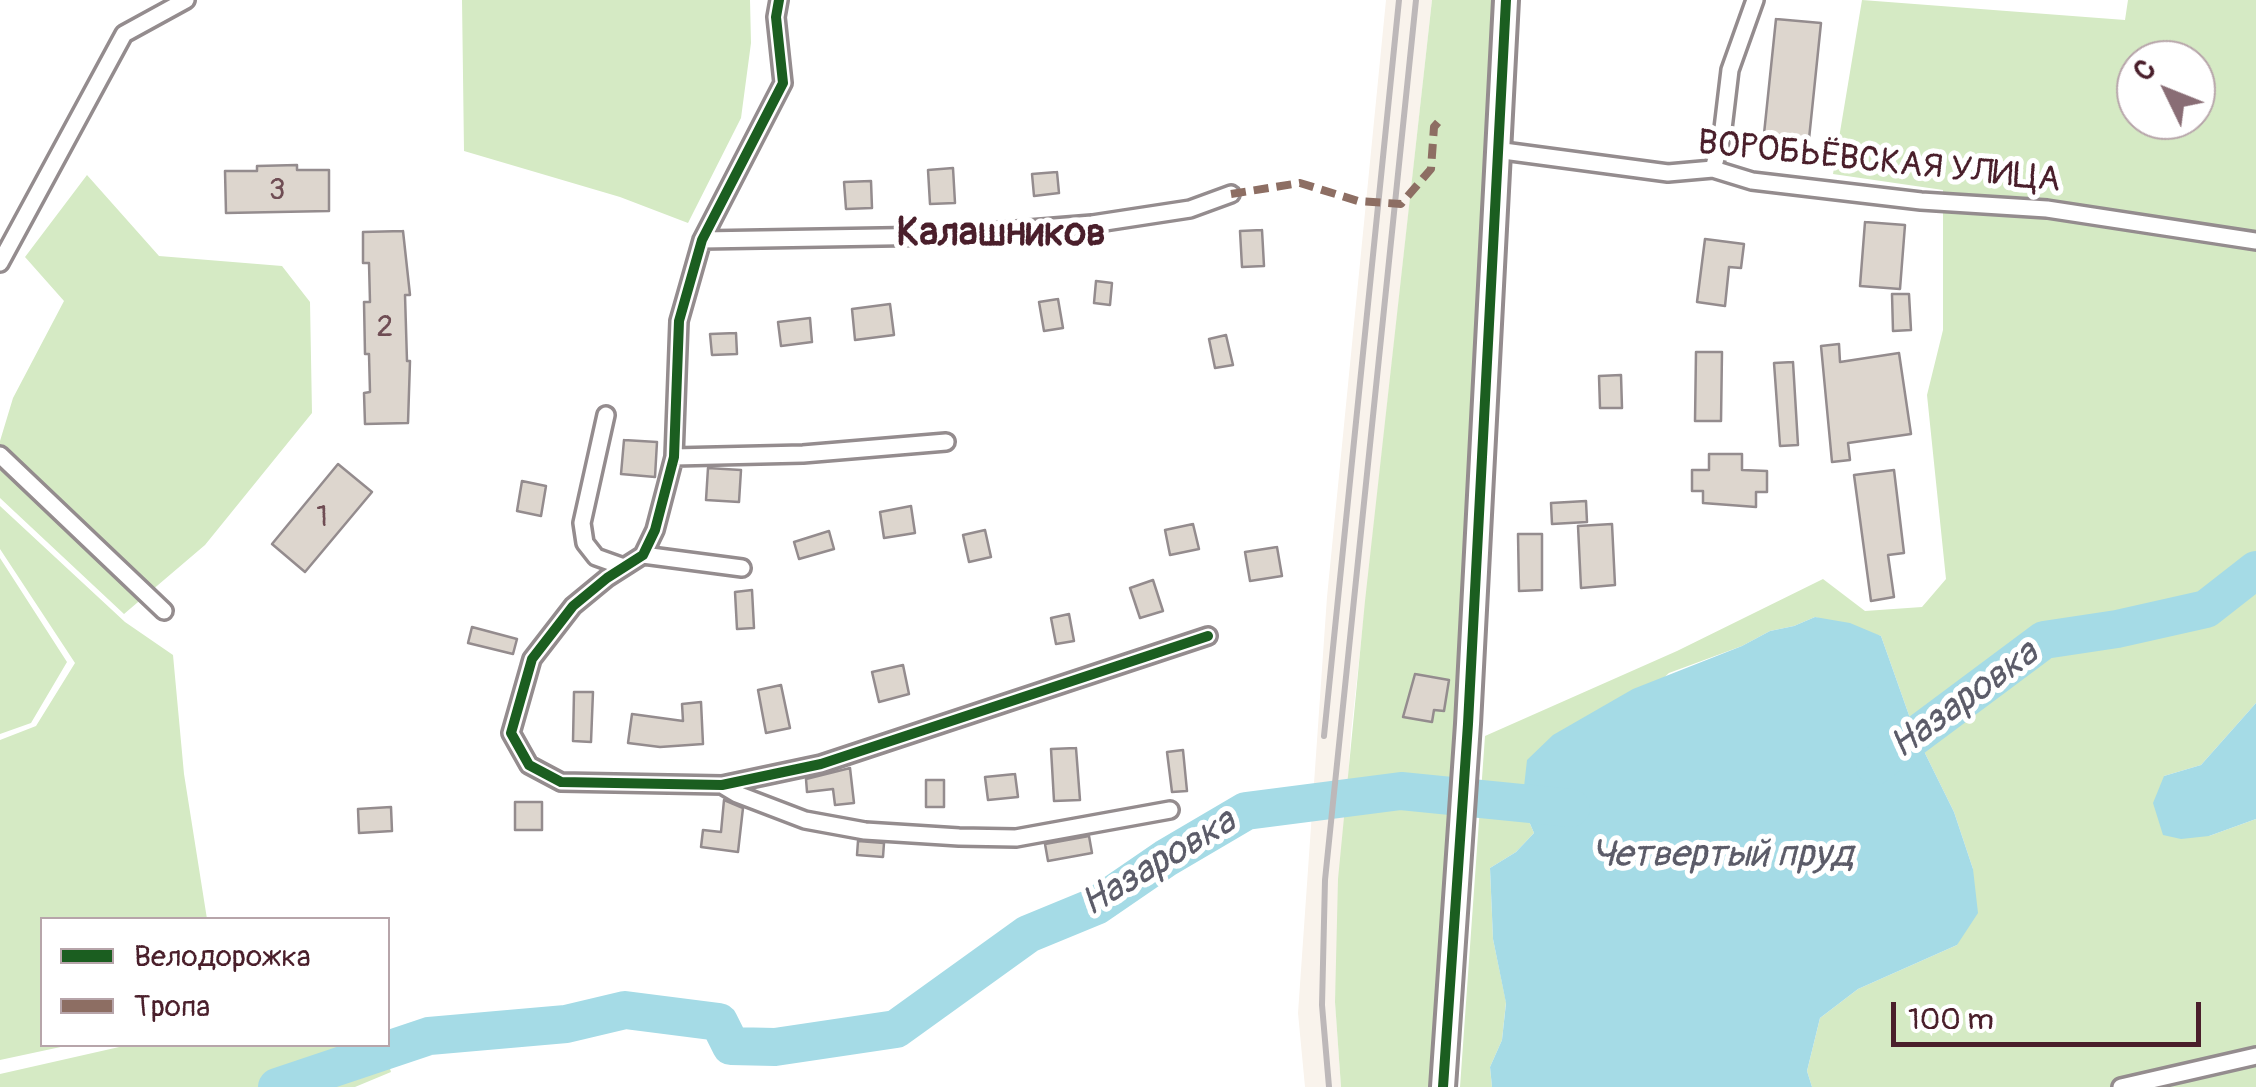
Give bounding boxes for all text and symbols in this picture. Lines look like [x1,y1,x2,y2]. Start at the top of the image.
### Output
north arrow [2116,40,2216,140]
text: С [2126,52,2164,89]
street label: ВОРОБЬЁВСКАЯ УЛИЦА [1696,123,2062,203]
house number: 3 [269,173,285,209]
district label: Калашников [896,211,1106,259]
house number: 2 [377,310,393,346]
house number: 1 [316,500,328,536]
water label: Назаровка [1882,632,2048,770]
water label: Назаровка [1074,800,1244,928]
water label: Четвертый пруд [1591,833,1853,879]
legend [40,917,390,1047]
text: Велодорожка [134,938,311,975]
scale bar [1896,982,2206,1044]
text: Тропа [134,988,210,1025]
text: 100 m [1908,1001,1994,1038]

